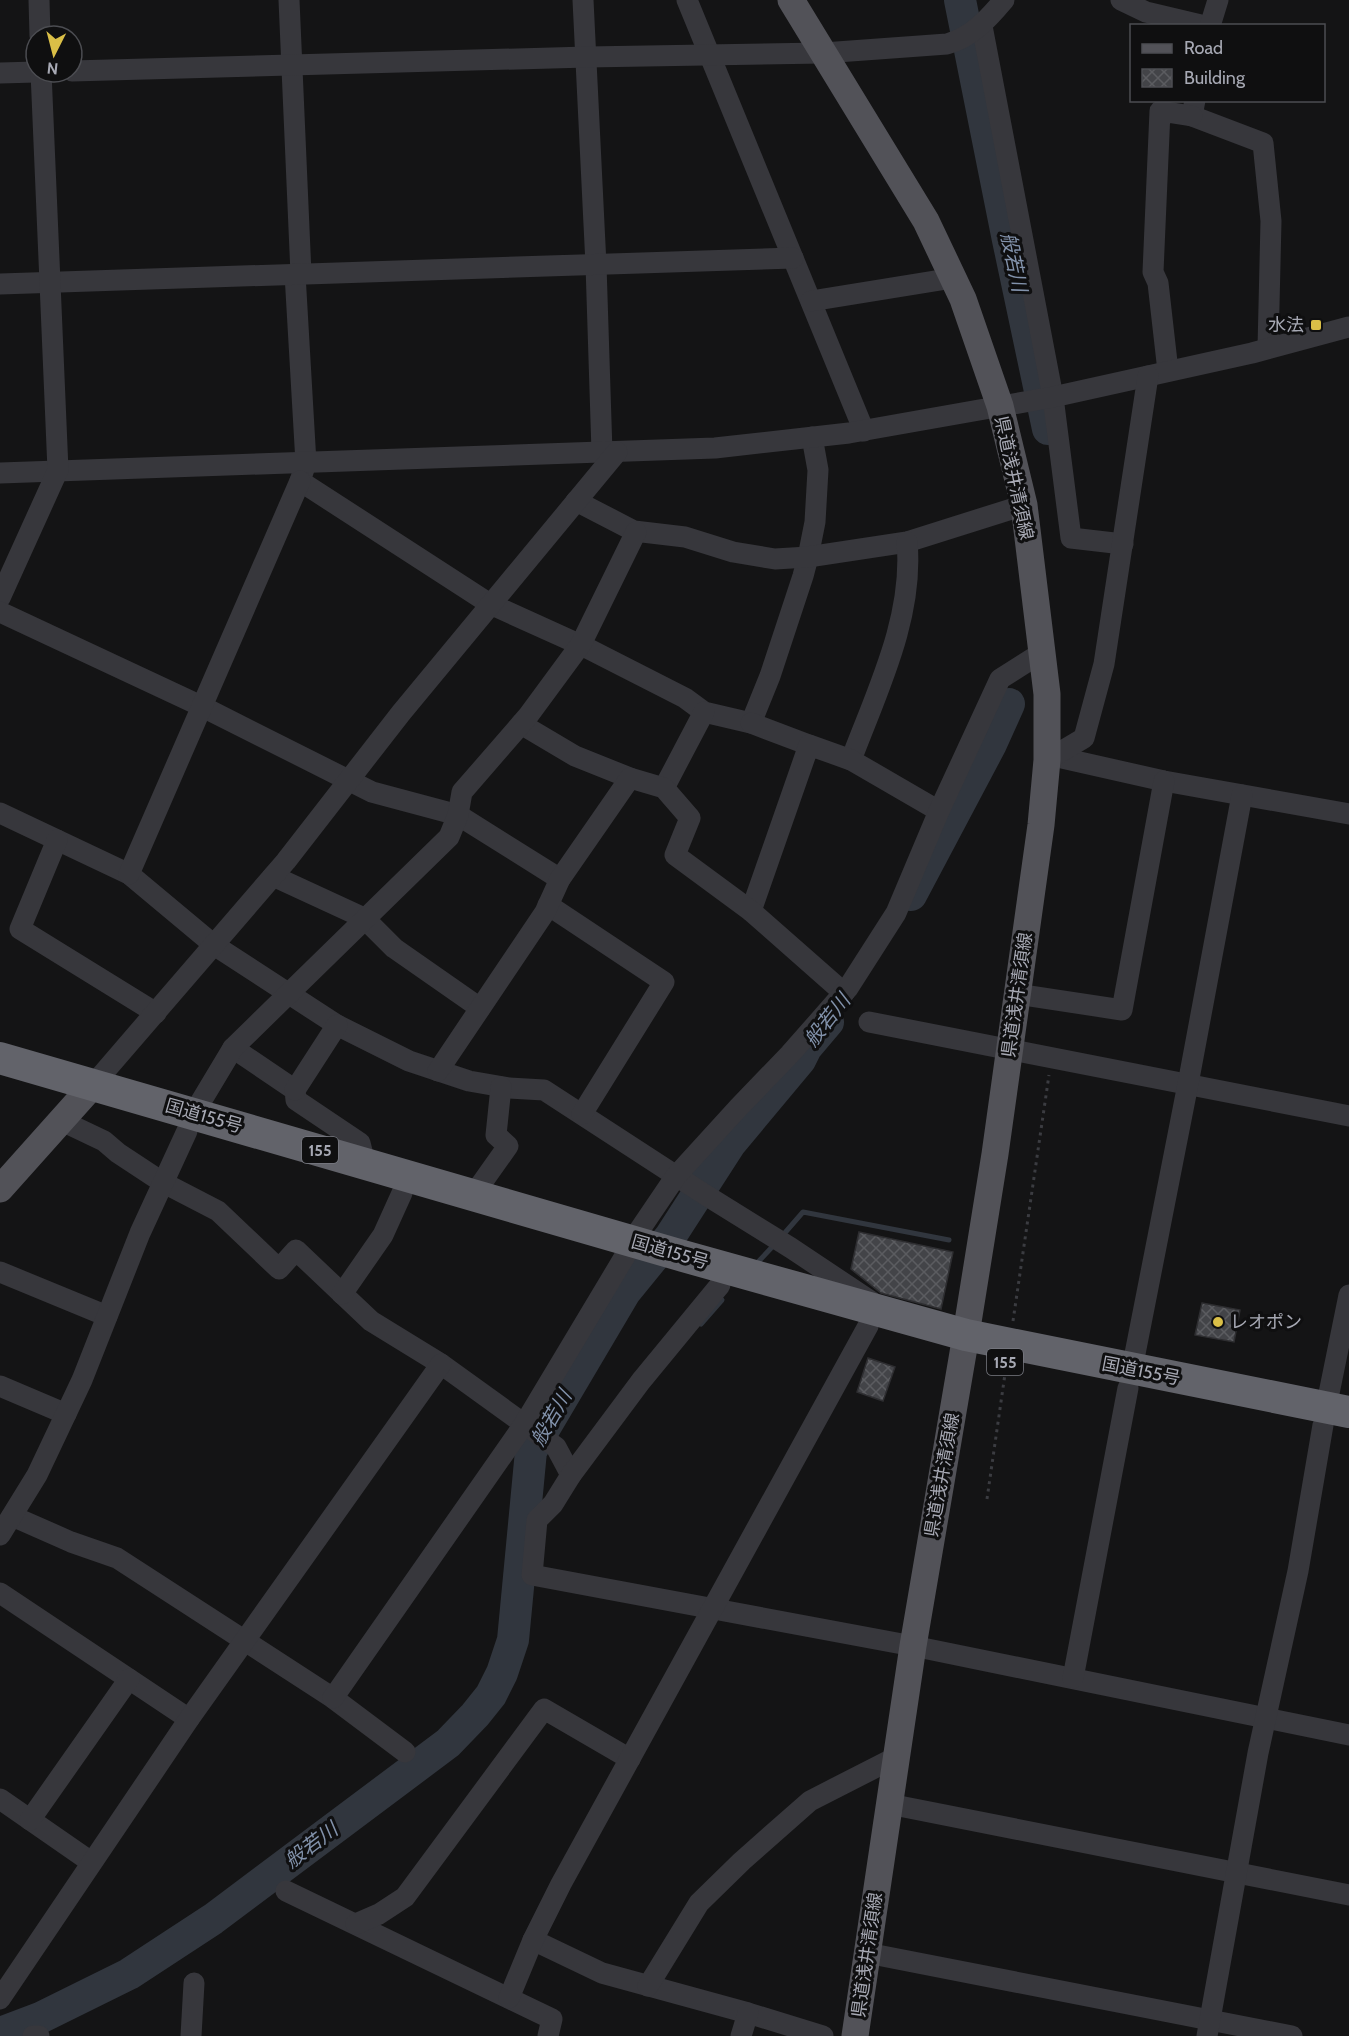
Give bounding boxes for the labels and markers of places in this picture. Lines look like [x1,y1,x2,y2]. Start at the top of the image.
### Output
place label: 水法 [1268,314,1304,336]
marker: 水法 [1309,318,1323,332]
place label: レオポン [1230,1311,1302,1333]
marker: レオポン [1211,1315,1225,1329]

